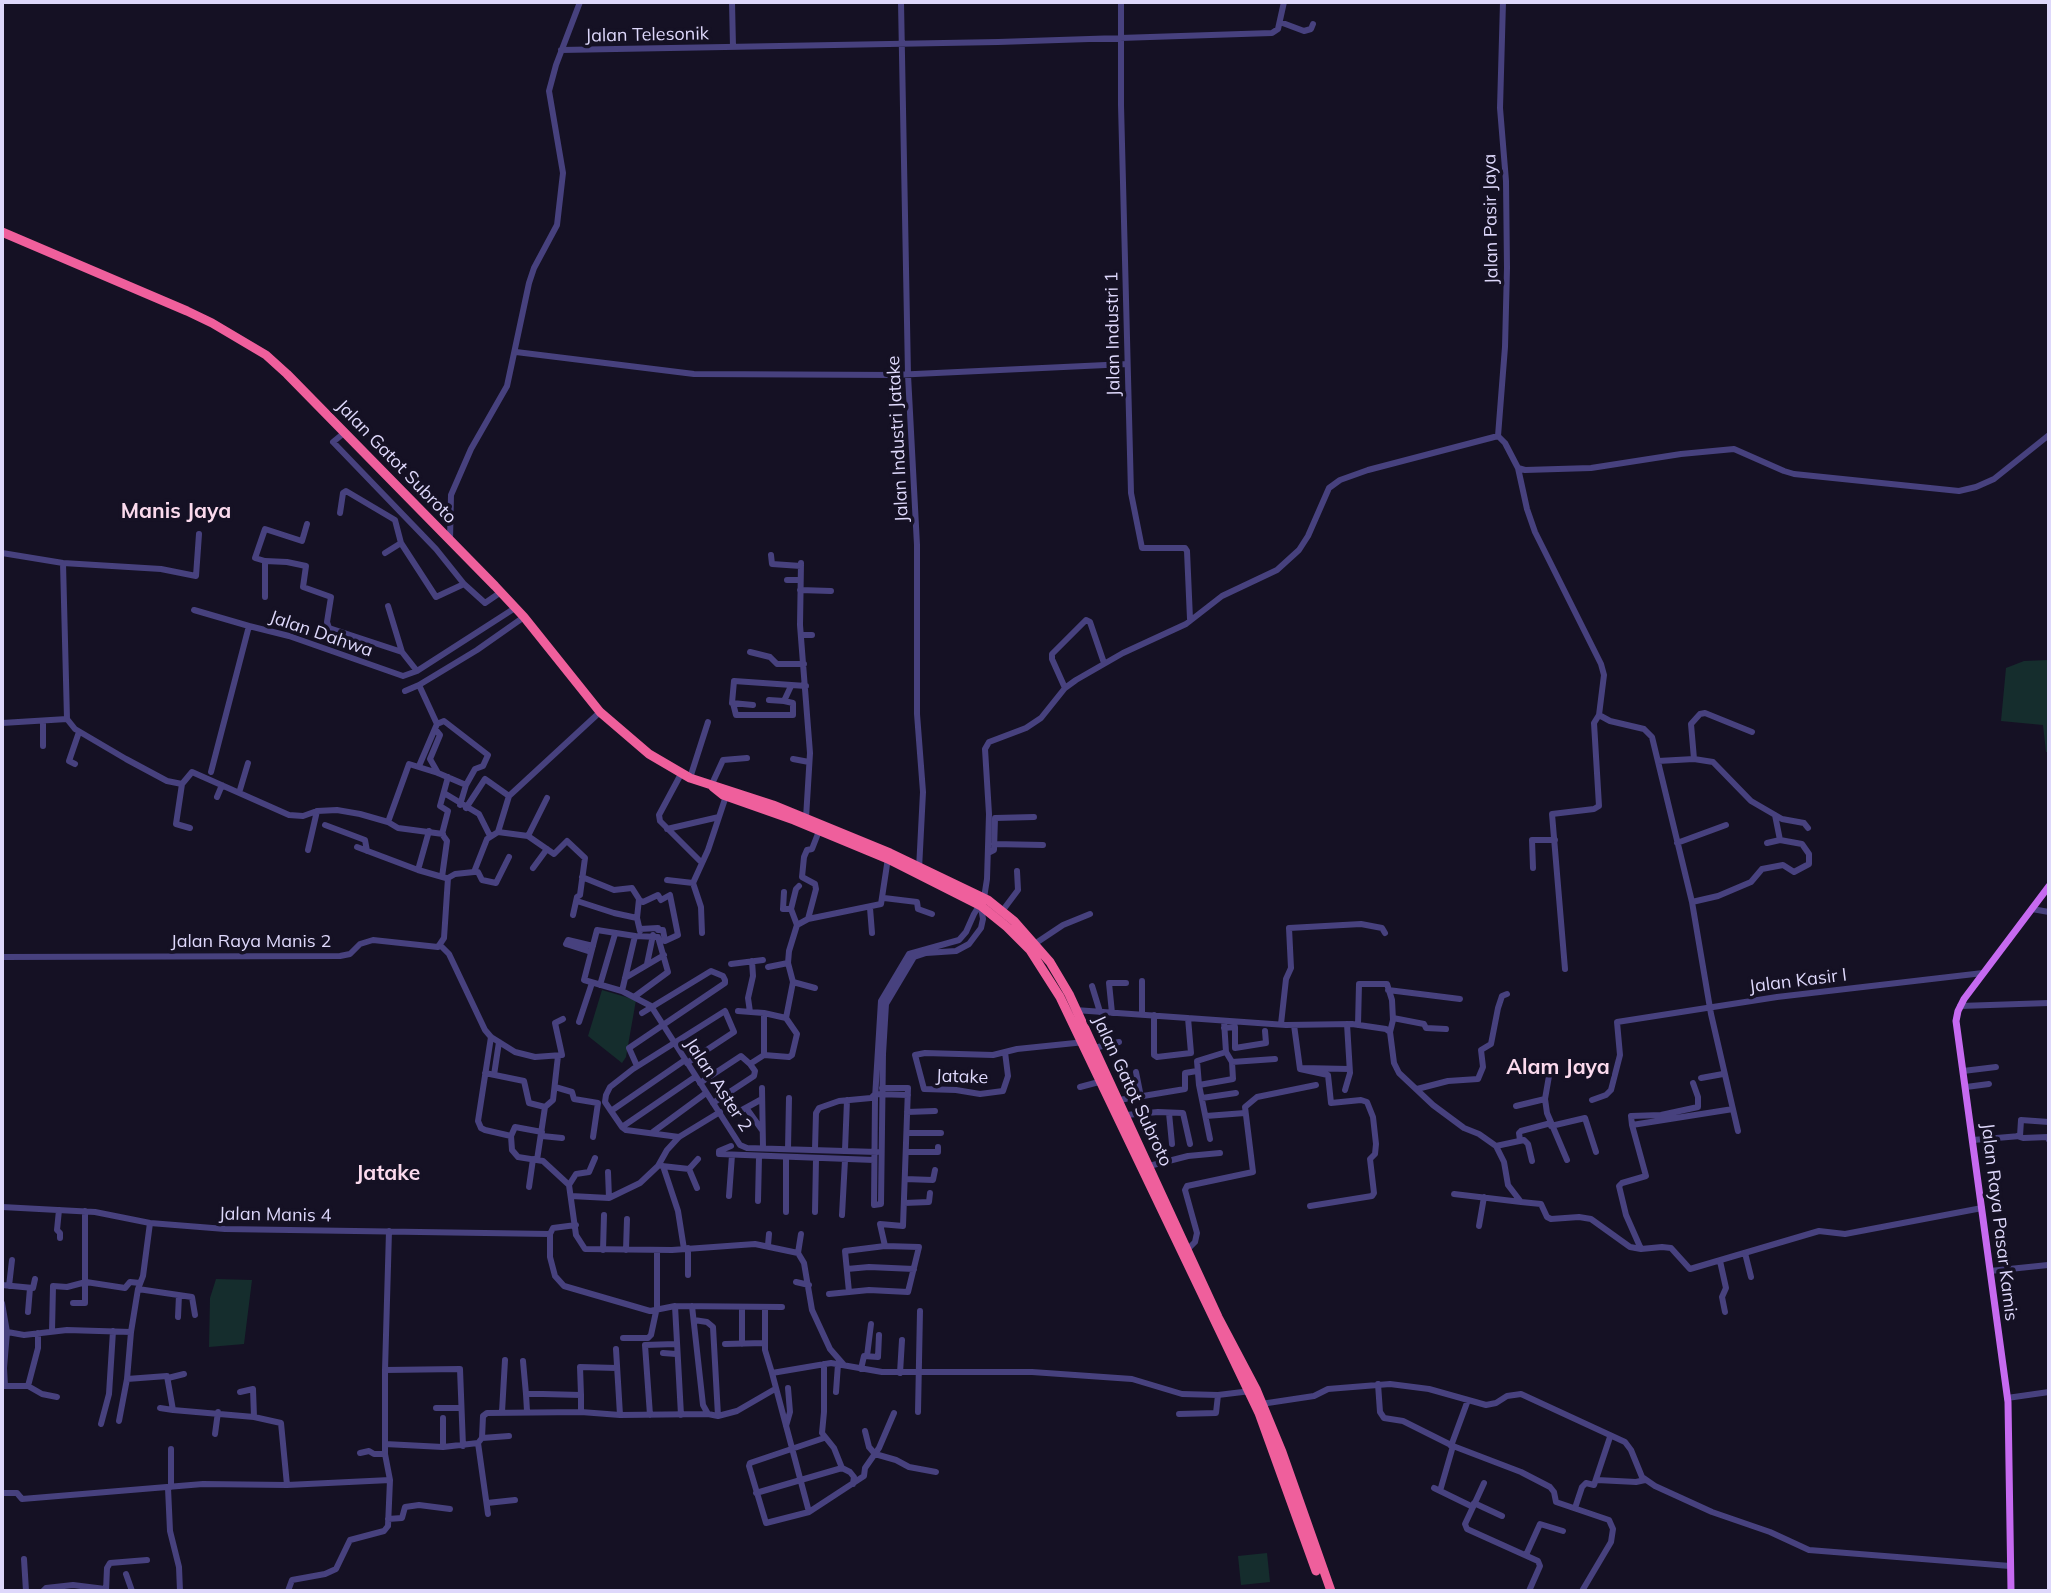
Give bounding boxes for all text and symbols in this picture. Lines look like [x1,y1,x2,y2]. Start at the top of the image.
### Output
street label: Jalan Telesonik [585,23,709,47]
street label: Jalan Pasir Jaya [1479,154,1503,284]
street label: Jalan Industri 1 [1101,271,1125,397]
street label: Jalan Industri Jatake [883,355,913,523]
street label: Jalan Gatot Subroto [331,396,461,528]
district label: Manis Jaya [121,499,231,525]
street label: Jalan Dahwa [266,606,376,662]
street label: Jalan Raya Manis 2 [171,931,331,953]
street label: Jalan Kasir I [1748,964,1848,998]
street label: Jalan Gatot Subroto [1088,1012,1176,1170]
street label: Jalan Aster 2 [680,1034,756,1136]
district label: Alam Jaya [1506,1055,1610,1081]
street label: Jatake [935,1065,989,1089]
street label: Jalan Raya Pasar Kamis [1976,1122,2022,1322]
district label: Jatake [356,1161,420,1187]
street label: Jalan Manis 4 [219,1203,331,1227]

